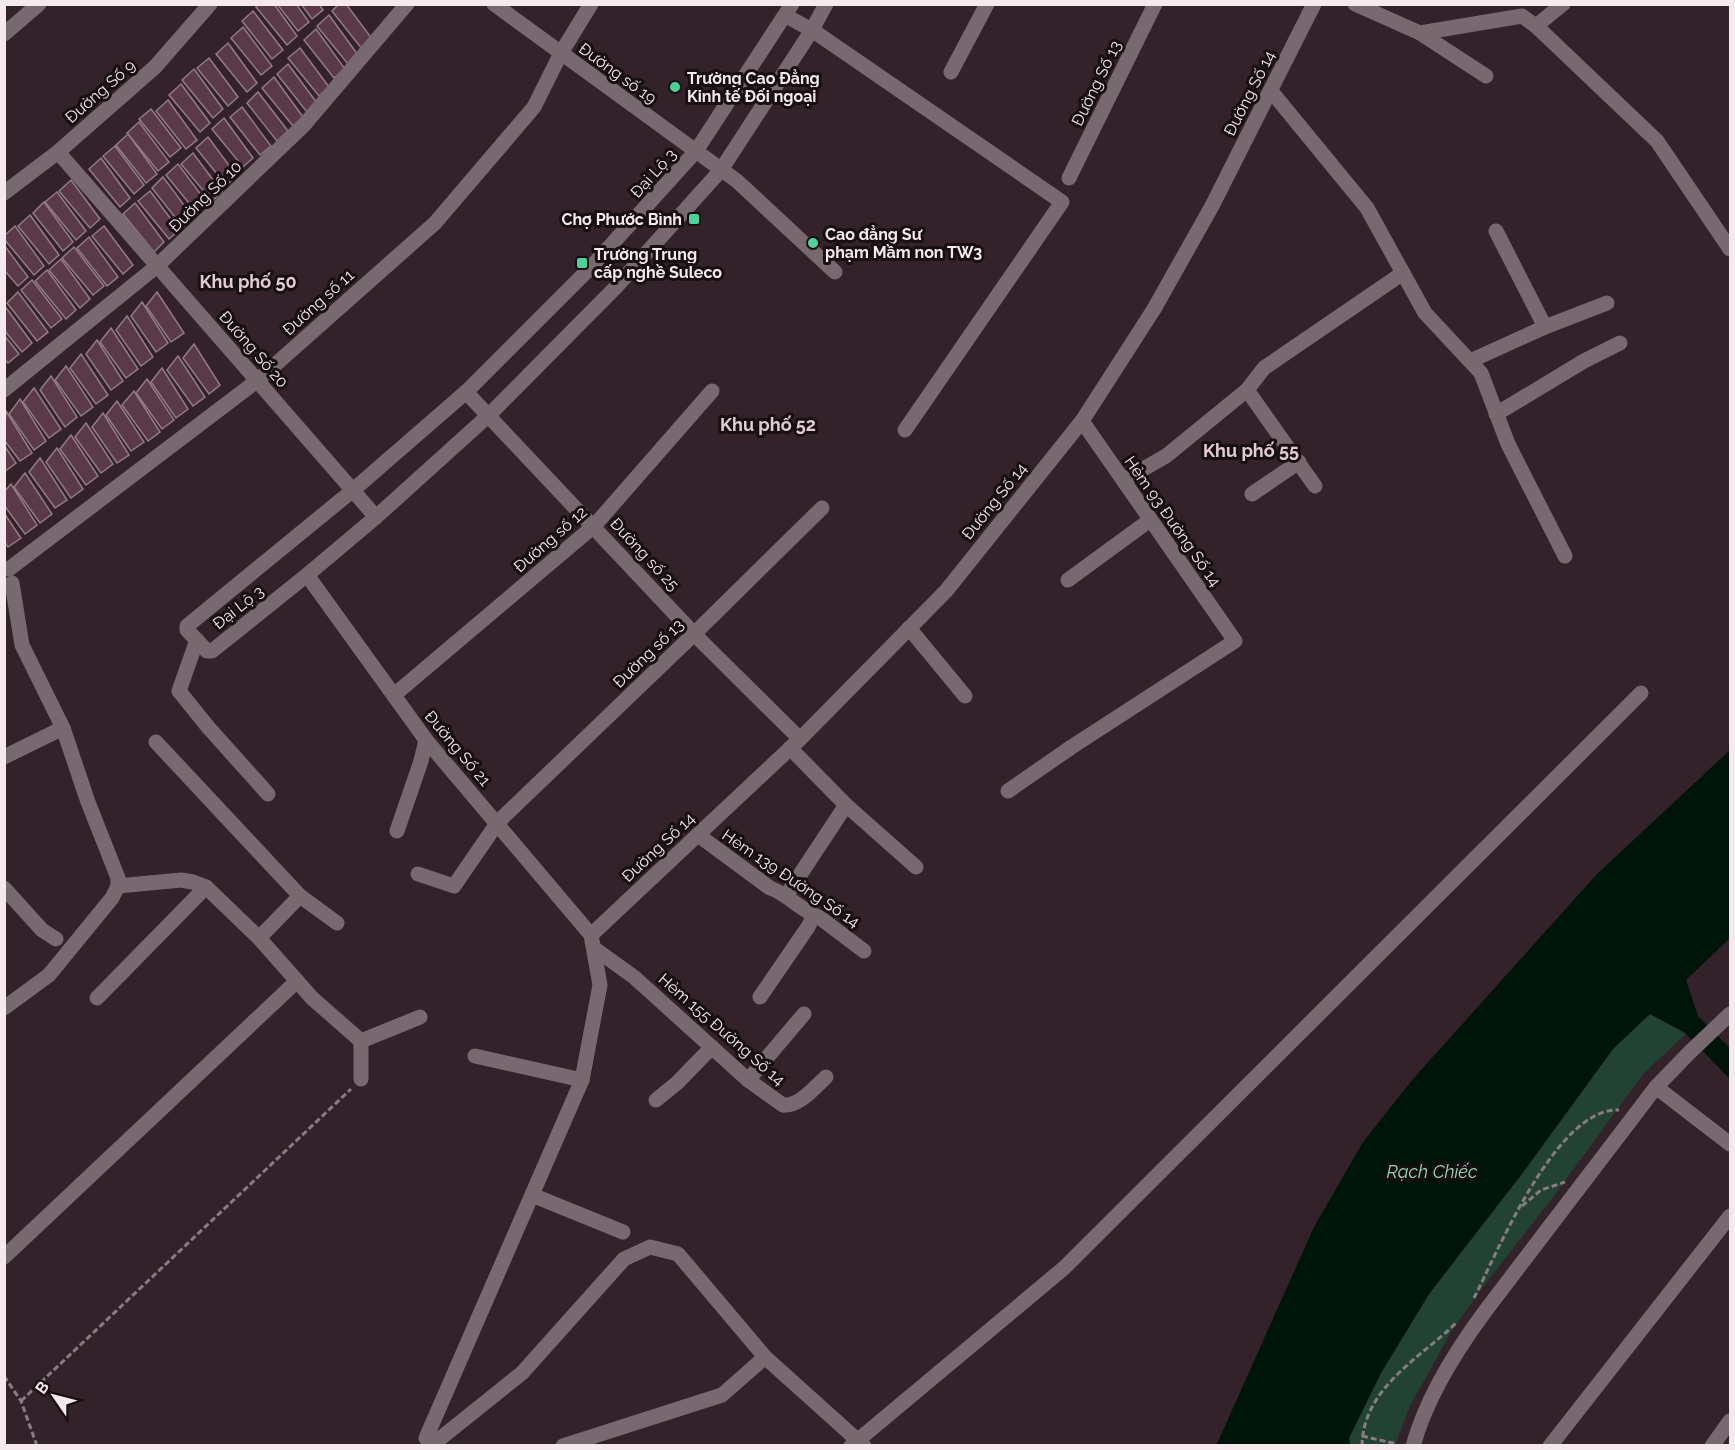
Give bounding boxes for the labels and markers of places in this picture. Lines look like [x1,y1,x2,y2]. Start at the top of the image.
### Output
place label: Trường Cao Đẳng Kinh tế Đối ngoại [687,69,820,106]
marker: Trường Cao Đẳng Kinh tế Đối ngoại [668,80,682,94]
place label: Chợ Phước Bình [561,210,682,229]
marker: Chợ Phước Bình [687,212,701,226]
place label: Cao đẳng Sư phạm Mầm non TW3 [825,225,982,262]
marker: Cao đẳng Sư phạm Mầm non TW3 [806,236,820,250]
place label: Trường Trung cấp nghề Suleco [594,245,722,282]
marker: Trường Trung cấp nghề Suleco [575,256,589,270]

